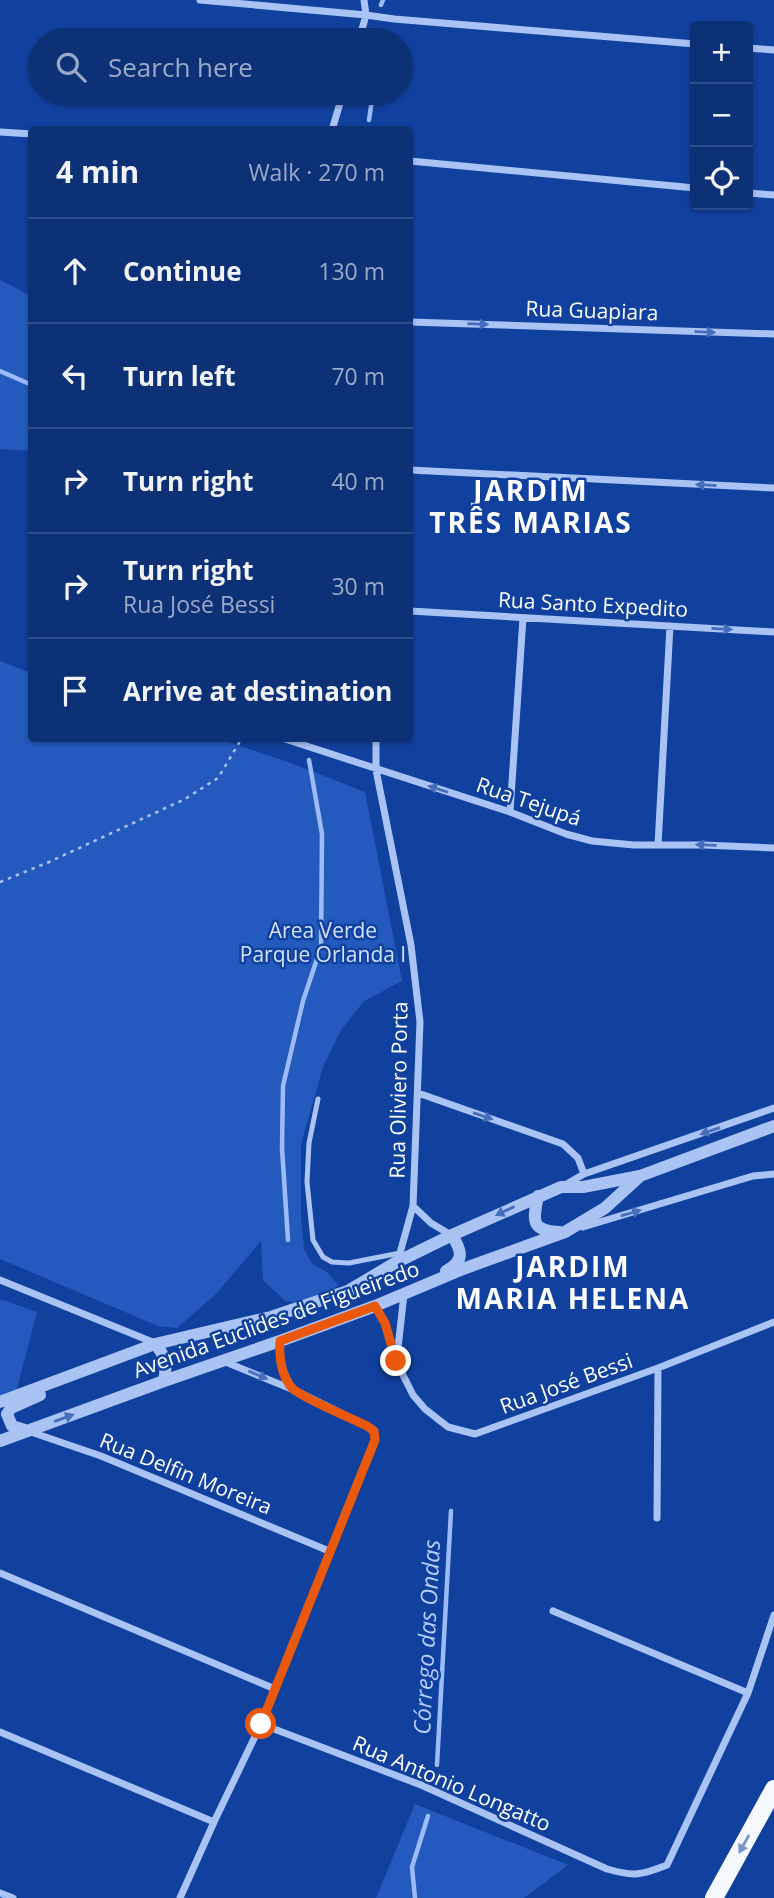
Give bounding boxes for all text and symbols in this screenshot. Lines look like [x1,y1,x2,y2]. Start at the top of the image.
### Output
map controls [690,21,753,210]
button: + [690,21,753,84]
search box [28,28,413,105]
icon: search [52,48,90,86]
text: Search here [108,49,253,85]
button: − [690,84,753,147]
button: locate [690,147,753,210]
text: 4 min [56,151,139,192]
text: Walk · 270 m [248,156,385,188]
icon: ahead [56,252,94,290]
text: Continue [123,253,242,289]
text: 130 m [318,255,385,287]
street label: Rua Guapiara [525,294,659,326]
one-way arrow [467,318,489,330]
one-way arrow [694,326,716,337]
icon: left [56,357,94,395]
text: Turn left [123,358,235,394]
text: 70 m [331,360,385,392]
icon: right [56,462,94,500]
text: Turn right [123,463,254,499]
text: 40 m [331,465,385,497]
district label: JARDIM TRÊS MARIAS [429,471,633,541]
one-way arrow [695,479,717,490]
text: Turn right [123,552,254,588]
icon: right [56,567,94,605]
text: 30 m [331,570,385,602]
street label: Rua Santo Expedito [497,585,689,623]
text: Rua José Bessi [123,588,275,620]
one-way arrow [711,624,733,635]
icon: arrive [56,672,94,710]
text: Arrive at destination [123,673,392,709]
street label: Rua Tejupá [473,770,585,832]
one-way arrow [427,783,448,794]
one-way arrow [695,840,717,851]
park label: Area Verde Parque Orlanda I [240,916,406,968]
street label: Rua Oliviero Porta [382,1001,414,1179]
one-way arrow [472,1111,493,1122]
one-way arrow [699,1126,720,1137]
one-way arrow [494,1206,515,1217]
one-way arrow [620,1207,641,1217]
district label: JARDIM MARIA HELENA [456,1247,690,1317]
street label: Avenida Euclides de Figueiredo [129,1254,423,1384]
route end [380,1345,411,1376]
street label: Rua José Bessi [496,1346,636,1420]
one-way arrow [248,1370,269,1381]
one-way arrow [53,1412,74,1423]
street label: Rua Delfin Moreira [96,1426,276,1520]
water label: Córrego das Ondas [405,1539,447,1735]
route start [245,1708,276,1739]
street label: Rua Antonio Longatto [349,1729,555,1837]
one-way arrow [738,1834,750,1854]

